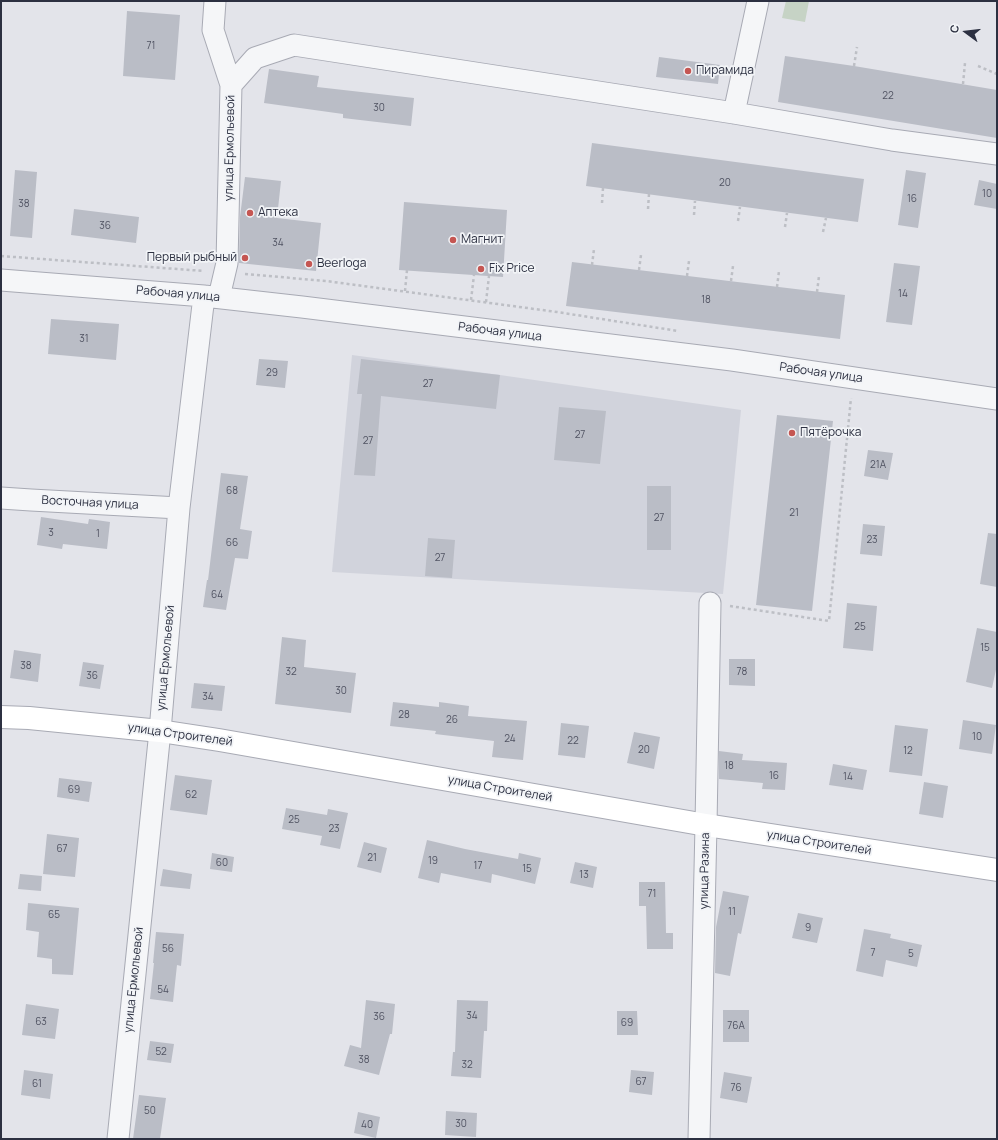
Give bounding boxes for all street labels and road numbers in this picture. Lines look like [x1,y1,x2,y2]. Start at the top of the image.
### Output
street label: улица Ермольевой [222,95,238,201]
street label: Рабочая улица [135,283,221,305]
street label: Рабочая улица [457,320,543,344]
street label: Рабочая улица [778,360,864,386]
street label: Восточная улица [41,493,139,513]
street label: улица Ермольевой [154,604,178,712]
street label: улица Строителей [127,721,233,749]
street label: улица Строителей [447,773,553,805]
street label: улица Строителей [766,828,872,858]
street label: улица Разина [697,832,713,910]
street label: улица Ермольевой [121,926,147,1034]

